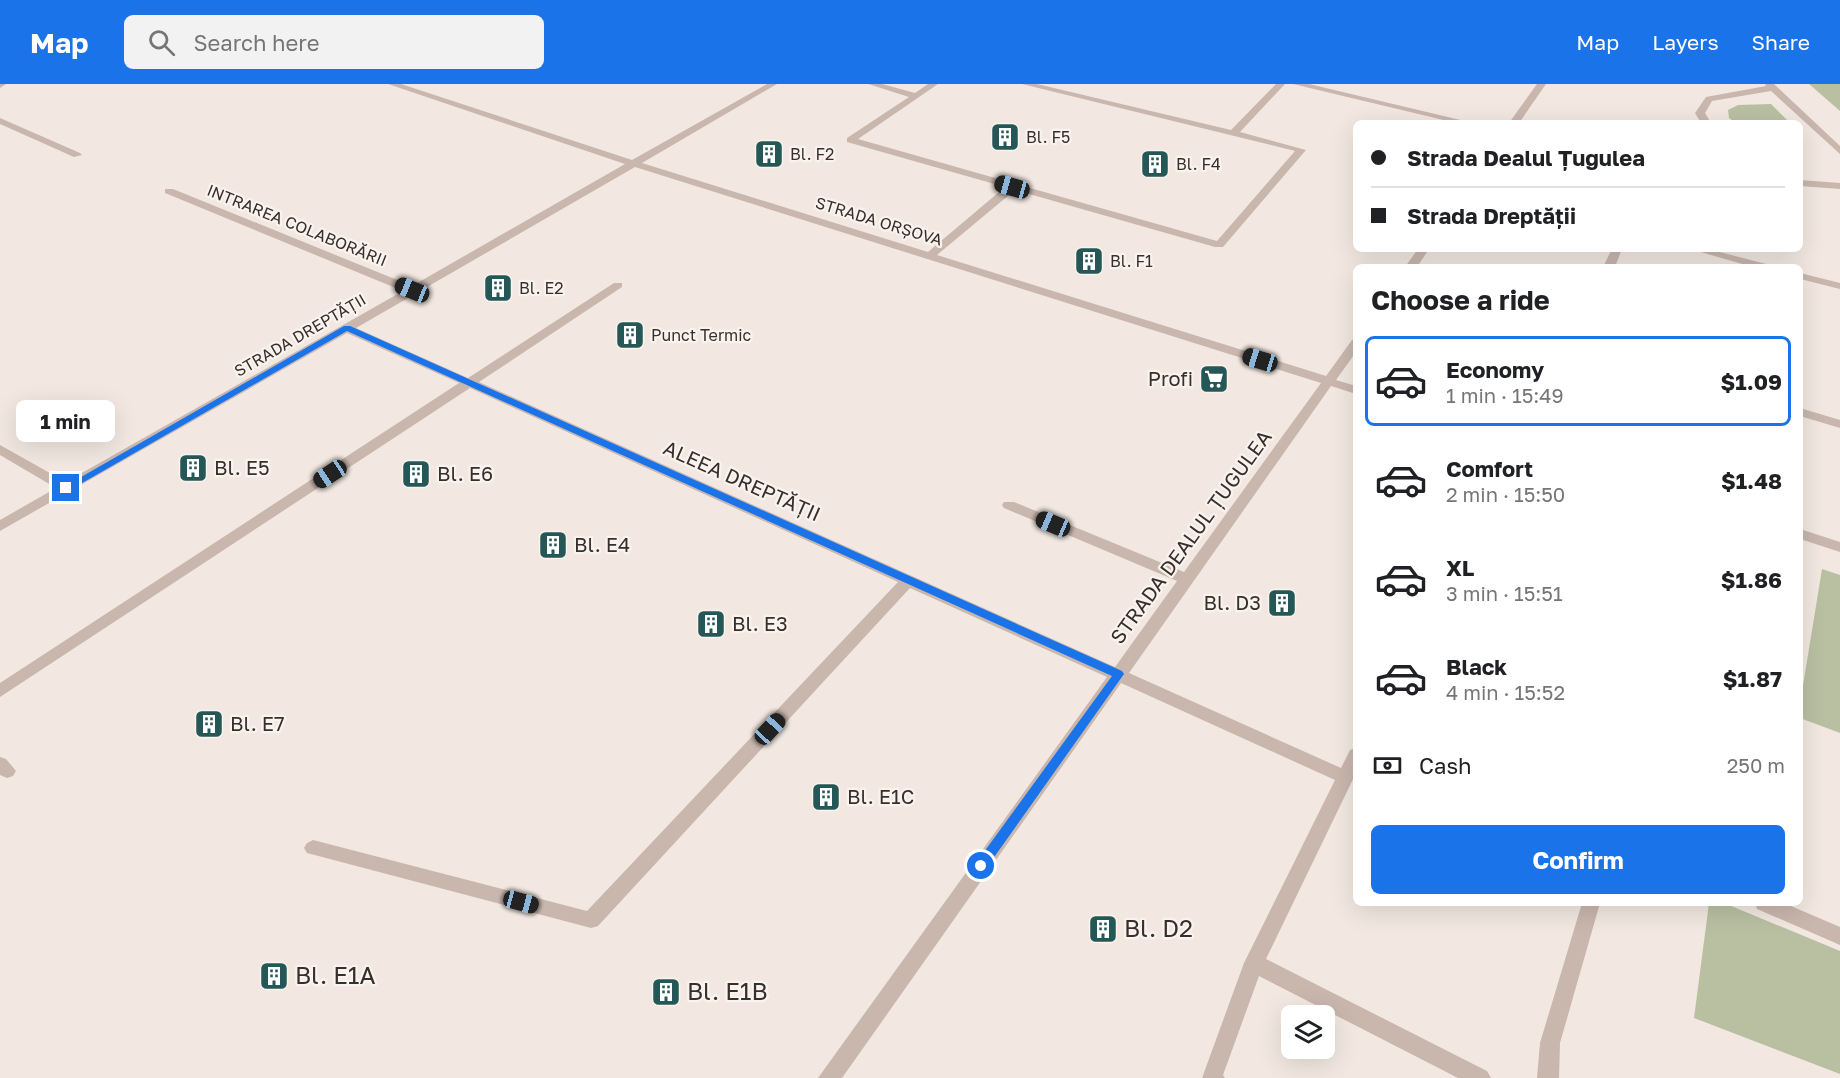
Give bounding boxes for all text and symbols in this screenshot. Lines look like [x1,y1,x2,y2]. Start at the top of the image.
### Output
search box [124,15,544,69]
text: Map [30,26,88,59]
icon: search [145,26,178,59]
text: Search here [193,29,319,56]
text: Map [1576,29,1619,55]
text: Layers [1652,29,1719,55]
text: Share [1752,29,1810,55]
building icon: Bl. F5 [989,121,1021,153]
place label: Bl. F5 [1026,127,1070,147]
building icon: Bl. F2 [753,138,785,170]
place label: Bl. F2 [790,144,834,164]
text: Strada Dealul Țugulea [1407,144,1645,171]
building icon: Bl. F4 [1139,148,1171,180]
place label: Bl. F4 [1176,154,1221,174]
car [992,173,1032,201]
street label: INTRAREA COLABORĂRII [204,180,390,270]
street label: STRADA ORȘOVA [813,192,945,250]
text: Strada Dreptății [1407,202,1576,229]
building icon: Bl. F1 [1073,245,1105,277]
place label: Bl. F1 [1110,251,1153,271]
building icon: Bl. E2 [482,272,514,304]
car [392,275,432,305]
place label: Bl. E2 [519,278,563,298]
text: Choose a ride [1371,284,1550,316]
street label: STRADA DREPTĂȚII [231,289,369,381]
building icon: Punct Termic [614,319,646,351]
place label: Punct Termic [651,325,752,345]
car [1240,346,1280,374]
icon: car [1374,354,1428,408]
text: Economy [1446,356,1544,383]
supermarket icon: Profi [1198,363,1230,395]
place label: Profi [1148,366,1193,390]
text: $1.09 [1721,368,1782,395]
text: 1 min · 15:49 [1446,383,1564,407]
callout: 1 min [16,401,116,443]
text: 1 min [40,409,91,433]
street label: STRADA DEALUL ȚUGULEA [1105,425,1277,648]
street label: ALEEA DREPTĂȚII [660,435,825,526]
building icon: Bl. E5 [177,452,209,484]
icon: car [1374,453,1428,507]
place label: Bl. E5 [214,455,270,479]
text: Comfort [1446,455,1533,482]
car [310,457,350,491]
building icon: Bl. E6 [400,458,432,490]
place label: Bl. E6 [437,461,493,485]
text: $1.48 [1721,467,1782,494]
route end [52,474,79,501]
text: 2 min · 15:50 [1446,482,1565,506]
car [1033,509,1073,539]
building icon: Bl. E4 [537,529,569,561]
place label: Bl. E4 [574,532,630,556]
icon: car [1374,552,1428,606]
text: XL [1446,554,1474,581]
text: $1.86 [1721,566,1782,593]
text: 3 min · 15:51 [1446,581,1563,605]
building icon: Bl. D3 [1266,587,1298,619]
place label: Bl. D3 [1204,590,1261,614]
building icon: Bl. E3 [695,608,727,640]
place label: Bl. E3 [732,611,788,635]
icon: car [1374,651,1428,705]
text: Black [1446,653,1507,680]
text: $1.87 [1723,665,1782,692]
text: 4 min · 15:52 [1446,680,1565,704]
building icon: Bl. E7 [193,708,225,740]
car [751,710,789,748]
place label: Bl. E7 [230,711,285,735]
icon: cash [1371,749,1404,782]
text: Cash [1419,752,1472,779]
text: 250 m [1727,753,1785,777]
building icon: Bl. E1C [810,781,842,813]
place label: Bl. E1C [847,784,914,808]
button: Confirm [1371,825,1785,894]
route start [967,852,994,879]
car [501,889,541,915]
building icon: Bl. D2 [1087,913,1119,945]
place label: Bl. D2 [1124,913,1193,942]
building icon: Bl. E1A [258,960,290,992]
place label: Bl. E1A [295,960,376,989]
building icon: Bl. E1B [650,976,682,1008]
place label: Bl. E1B [687,976,768,1005]
map controls [1281,1005,1335,1059]
button: layers [1281,1005,1335,1059]

